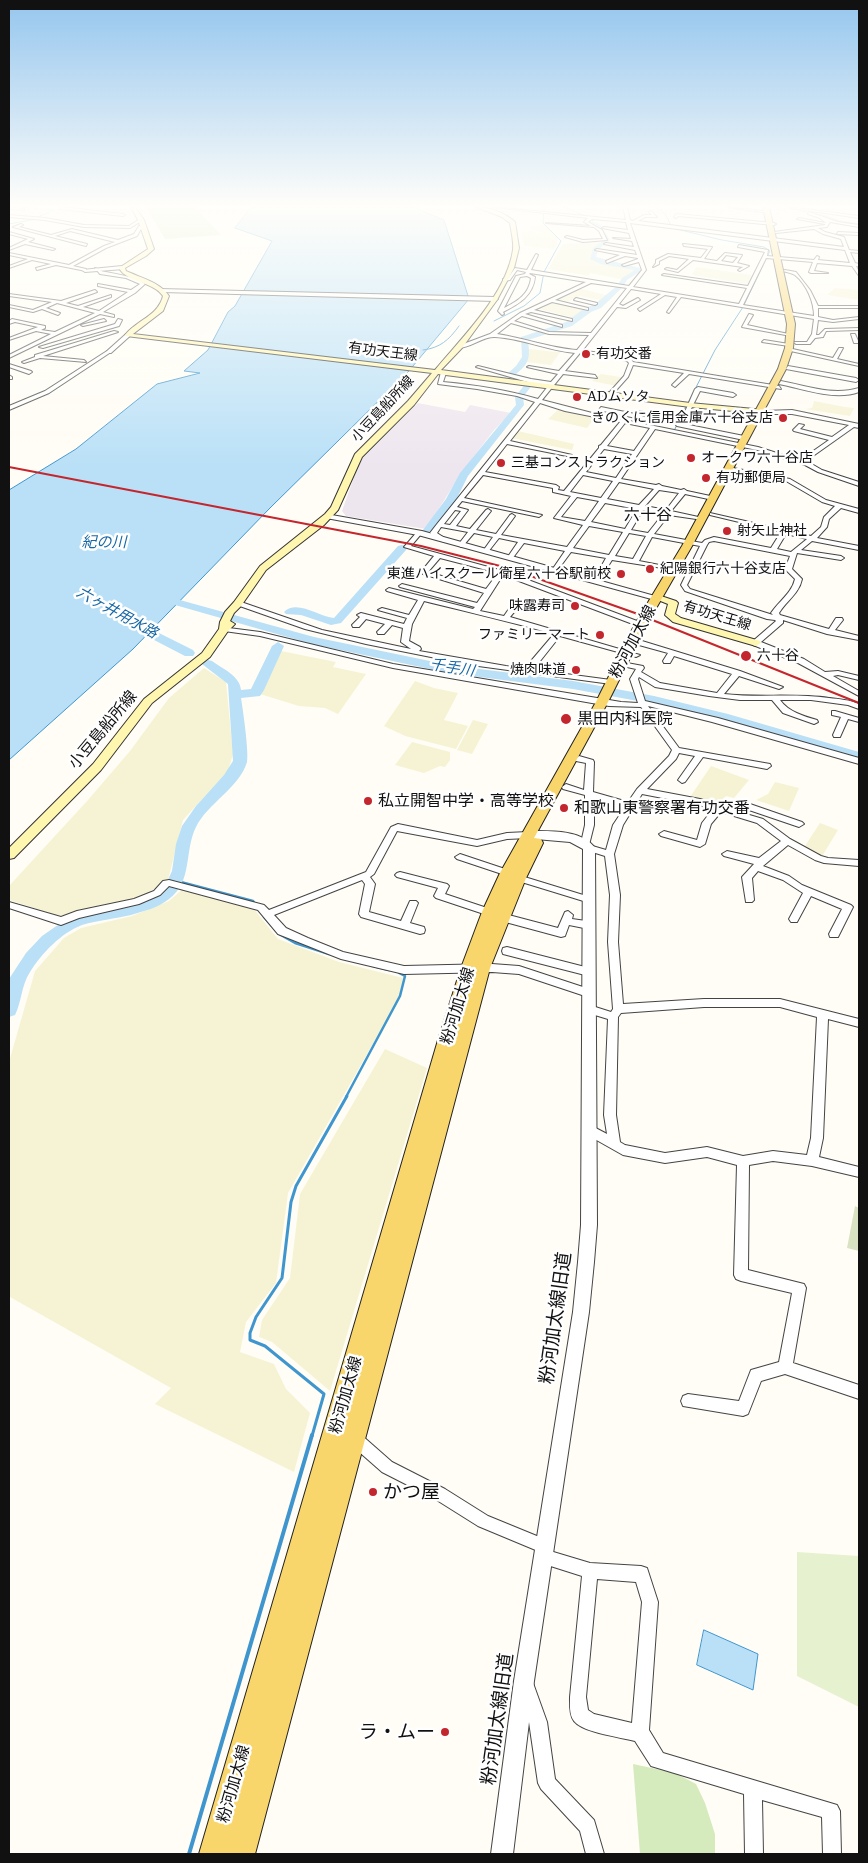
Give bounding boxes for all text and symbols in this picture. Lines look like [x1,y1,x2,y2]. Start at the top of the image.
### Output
street label: 有功天王線 [347,339,419,365]
place label: 有功交番 [596,346,652,362]
marker: 有功交番 [580,348,592,360]
street label: 小豆島船所線 [348,373,418,445]
place label: ADムソタ [587,389,650,405]
marker: ADムソタ [571,391,583,403]
place label: きのくに信用金庫六十谷支店 [591,410,773,426]
marker: きのくに信用金庫六十谷支店 [777,412,789,424]
place label: オークワ六十谷店 [701,450,813,466]
marker: オークワ六十谷店 [685,452,697,464]
place label: 三基コンストラクション [511,455,665,471]
marker: 三基コンストラクション [495,457,507,469]
place label: 有功郵便局 [716,470,786,486]
marker: 有功郵便局 [700,472,712,484]
district label: 六十谷 [624,505,672,525]
place label: 射矢止神社 [737,523,807,539]
marker: 射矢止神社 [721,525,733,537]
water label: 紀の川 [82,534,126,552]
place label: 紀陽銀行六十谷支店 [660,561,786,577]
marker: 紀陽銀行六十谷支店 [644,563,656,575]
place label: 東進ハイスクール衛星六十谷駅前校 [387,566,611,582]
marker: 東進ハイスクール衛星六十谷駅前校 [615,568,627,580]
water label: 六ヶ井用水路 [73,583,161,643]
place label: 味露寿司 [509,598,565,614]
street label: 有功天王線 [681,598,753,634]
marker: 味露寿司 [569,600,581,612]
street label: 粉河加太線 [606,602,660,682]
place label: ファミリーマート [478,627,590,643]
marker: ファミリーマート [594,629,606,641]
place label: 六十谷 [757,648,799,664]
marker: 六十谷 [739,649,753,663]
water label: 千手川 [428,656,476,680]
place label: 焼肉味道 [510,662,566,678]
marker: 焼肉味道 [570,664,582,676]
street label: 小豆島船所線 [65,687,141,773]
place label: 黒田内科医院 [577,709,673,729]
marker: 黒田内科医院 [559,712,573,726]
place label: 私立開智中学・高等学校 [378,791,554,811]
marker: 私立開智中学・高等学校 [362,795,374,807]
place label: 和歌山東警察署有功交番 [574,798,750,818]
marker: 和歌山東警察署有功交番 [558,802,570,814]
street label: 粉河加太線 [437,965,479,1047]
street label: 粉河加太線旧道 [535,1251,577,1385]
street label: 粉河加太線 [326,1354,366,1436]
place label: かつ屋 [383,1481,440,1503]
marker: かつ屋 [367,1486,379,1498]
street label: 粉河加太線旧道 [477,1652,519,1786]
place label: ラ・ムー [359,1721,435,1743]
marker: ラ・ムー [439,1726,451,1738]
street label: 粉河加太線 [214,1743,254,1825]

